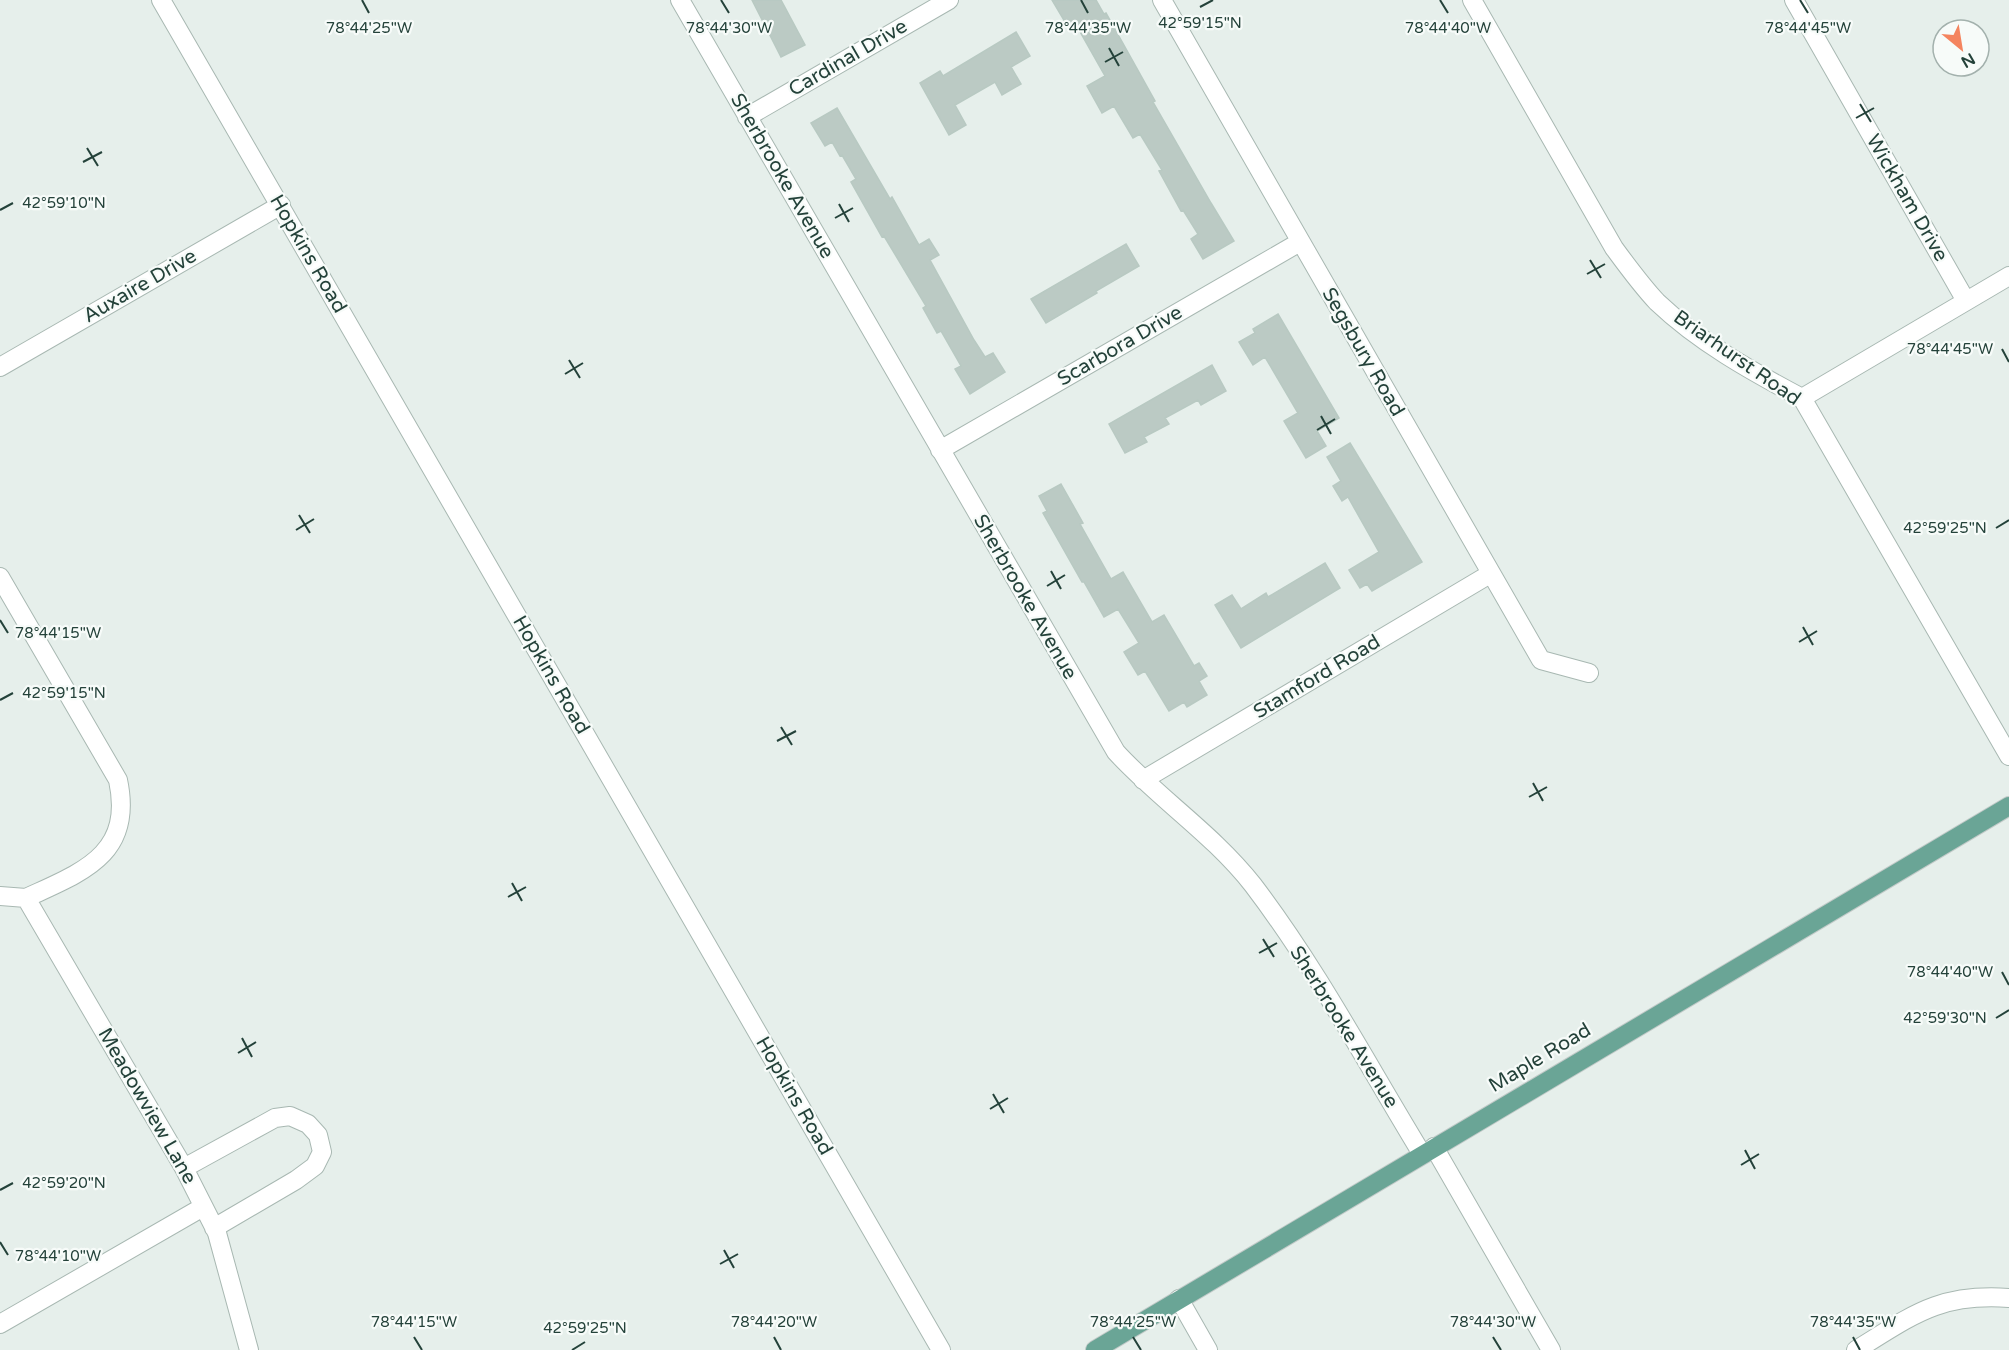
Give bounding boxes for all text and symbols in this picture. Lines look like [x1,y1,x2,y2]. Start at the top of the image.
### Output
street label: Cardinal Drive [784,14,912,102]
text: 42°59'15"N [1158,14,1242,32]
north arrow [1931,18,1991,78]
text: 78°44'25"W [326,19,412,37]
text: 78°44'30"W [686,19,772,37]
text: 78°44'35"W [1045,19,1131,37]
text: 78°44'40"W [1405,19,1491,37]
text: 78°44'45"W [1765,19,1851,37]
text: N [1957,48,1979,72]
street label: Sherbrooke Avenue [725,89,839,263]
street label: Wickham Drive [1861,130,1953,266]
street label: Hopkins Road [264,191,352,317]
text: 42°59'10"N [22,194,106,212]
street label: Auxaire Drive [79,244,201,328]
street label: Segsbury Road [1316,283,1410,421]
street label: Scarbora Drive [1053,301,1187,391]
street label: Briarhurst Road [1669,305,1805,411]
text: 78°44'45"W [1907,340,1993,358]
street label: Sherbrooke Avenue [968,510,1082,684]
text: 42°59'25"N [1903,519,1987,537]
street label: Hopkins Road [507,612,595,738]
text: 78°44'15"W [15,624,101,642]
street label: Stamford Road [1249,630,1385,724]
text: 42°59'15"N [22,684,106,702]
street label: Sherbrooke Avenue [1284,942,1404,1112]
text: 78°44'40"W [1907,963,1993,981]
text: 42°59'30"N [1903,1009,1987,1027]
street label: Maple Road [1485,1018,1595,1098]
street label: Meadowview Lane [93,1024,201,1188]
street label: Hopkins Road [750,1033,838,1159]
text: 42°59'20"N [22,1174,106,1192]
text: 78°44'10"W [15,1247,101,1265]
text: 78°44'15"W [371,1313,457,1331]
text: 78°44'20"W [731,1313,817,1331]
text: 78°44'25"W [1090,1313,1176,1331]
text: 78°44'30"W [1450,1313,1536,1331]
text: 78°44'35"W [1810,1313,1896,1331]
text: 42°59'25"N [543,1319,627,1337]

